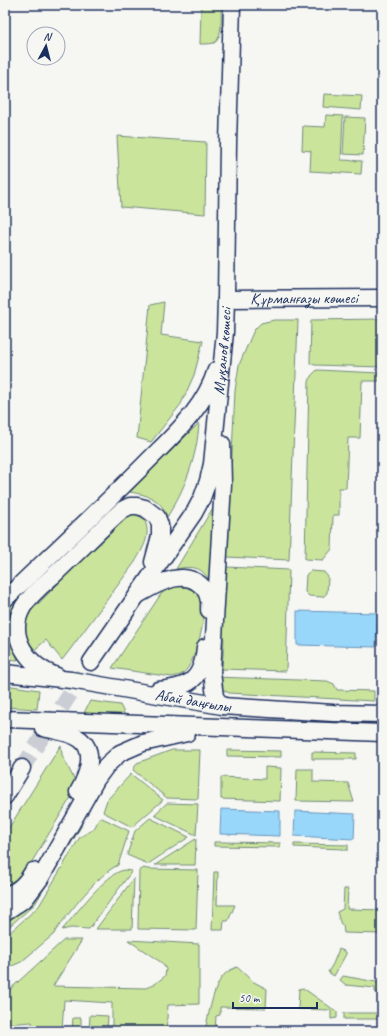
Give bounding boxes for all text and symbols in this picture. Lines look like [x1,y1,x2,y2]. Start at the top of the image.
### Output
north arrow [26,26,66,66]
text: N [43,29,54,44]
street label: Құрманғазы көшесі [250,288,360,309]
street label: Мұқанов көшесі [209,305,236,396]
street label: Абай даңғылы [154,685,233,717]
scale bar [233,984,317,1010]
text: 50 m [239,990,261,1006]

